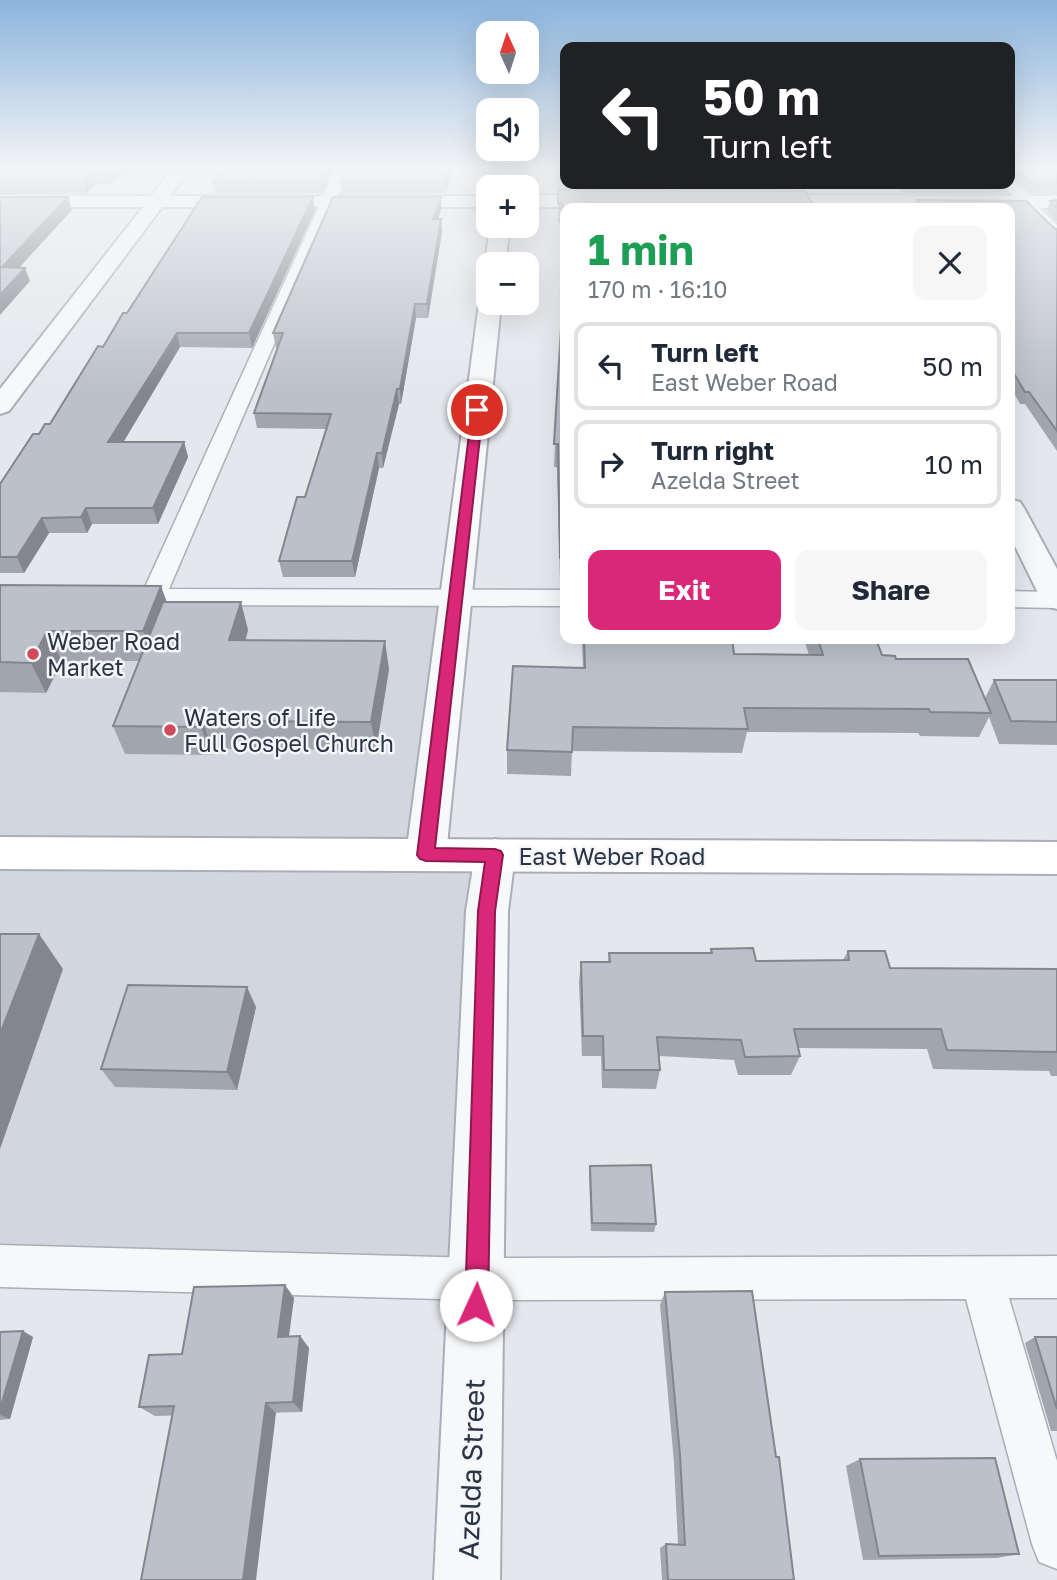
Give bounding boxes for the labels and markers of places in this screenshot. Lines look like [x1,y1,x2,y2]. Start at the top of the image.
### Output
pin [447,380,507,440]
place label: Weber Road Market [47,627,180,681]
marker: Weber Road Market [25,646,41,662]
place label: Waters of Life Full Gospel Church [184,703,394,757]
marker: Waters of Life Full Gospel Church [162,722,178,738]

